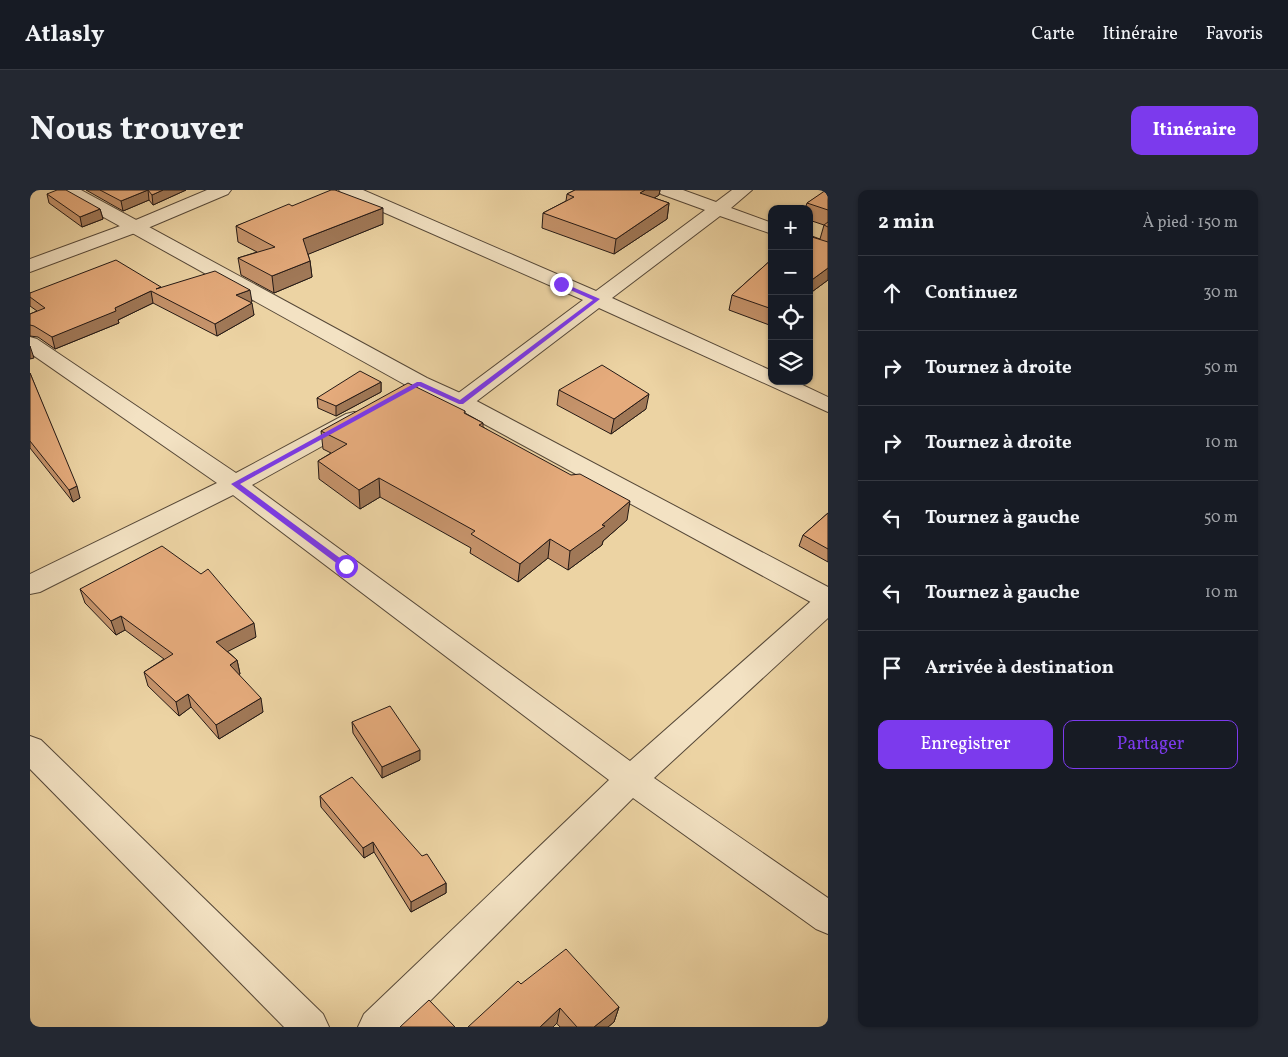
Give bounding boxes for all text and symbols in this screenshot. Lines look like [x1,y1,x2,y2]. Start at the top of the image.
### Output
text: Atlasly [25,18,104,52]
text: Carte [1031,22,1074,47]
text: Itinéraire [1102,22,1178,47]
text: Favoris [1206,22,1263,47]
text: Nous trouver [30,106,244,154]
button: Itinéraire [1131,106,1258,155]
map controls [768,205,813,385]
button: + [768,205,813,250]
text: 2 min [878,208,935,237]
text: À pied · 150 m [1143,212,1238,234]
button: − [768,250,813,295]
route end [550,273,573,296]
icon: ahead [878,279,906,307]
text: Continuez [925,280,1017,306]
text: 30 m [1203,282,1238,304]
button: locate [768,295,813,340]
button: layers [768,340,813,385]
icon: right [878,354,906,382]
text: Tournez à droite [925,355,1072,381]
text: 50 m [1204,357,1238,379]
icon: right [878,429,906,457]
text: Tournez à droite [925,430,1072,456]
text: 10 m [1205,432,1238,454]
icon: left [878,504,906,532]
text: Tournez à gauche [925,505,1080,531]
text: 50 m [1204,507,1238,529]
route start [335,555,358,578]
icon: left [878,579,906,607]
text: Tournez à gauche [925,580,1080,606]
text: 10 m [1205,582,1238,604]
icon: arrive [878,654,906,682]
text: Arrivée à destination [925,655,1114,681]
button: Enregistrer [878,720,1053,769]
button: Partager [1063,720,1238,769]

